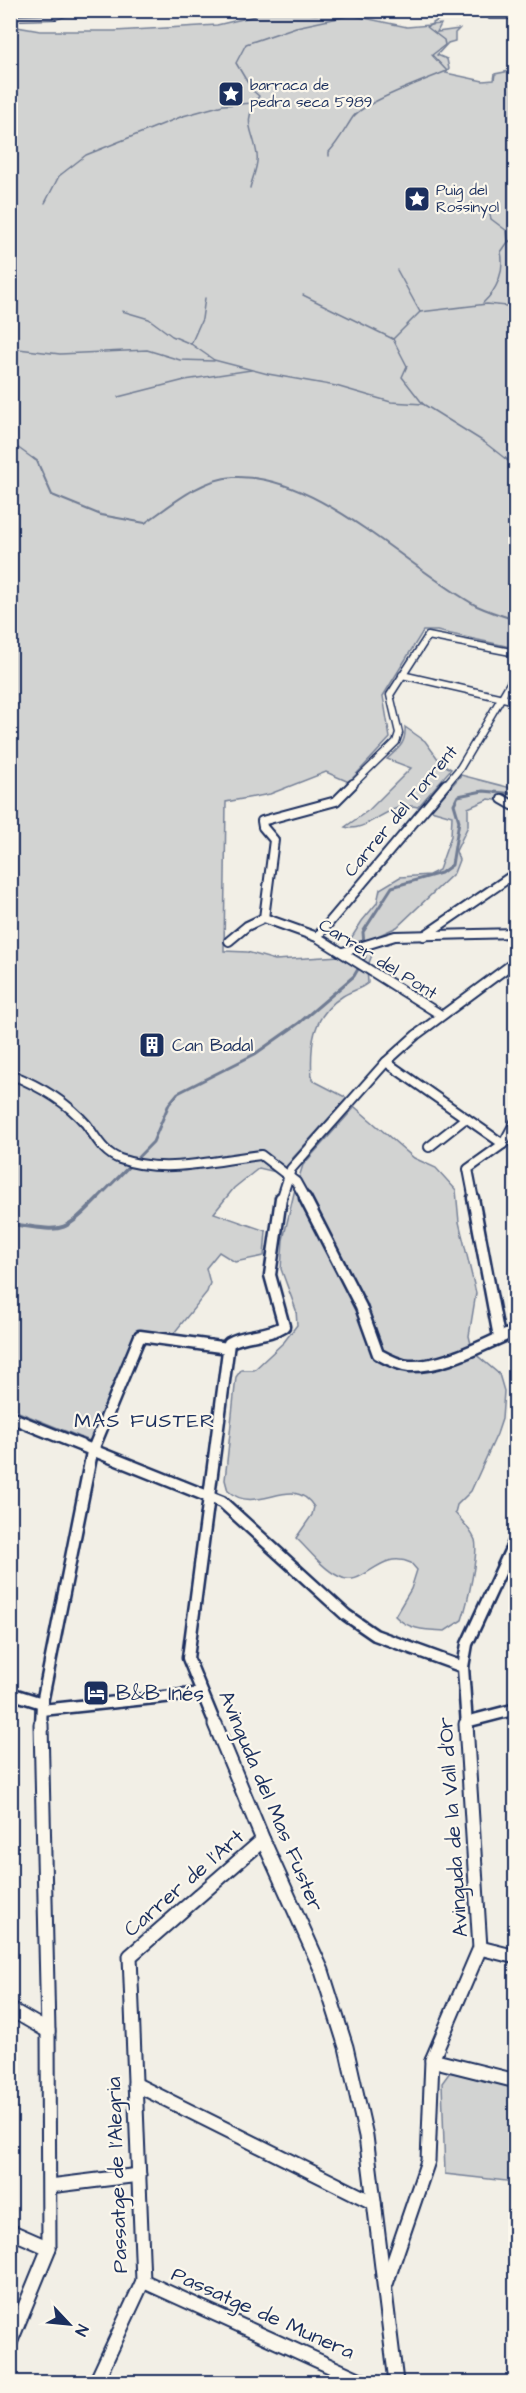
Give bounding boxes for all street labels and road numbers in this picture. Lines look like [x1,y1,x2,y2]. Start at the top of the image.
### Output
street label: Carrer del Torrent [338,739,464,882]
street label: Carrer del Pont [314,912,443,1006]
street label: Avinguda del Mas Fuster [209,1686,331,1917]
street label: Avinguda de la Vall d'Or [431,1715,477,1938]
street label: Carrer de l'Art [118,1822,251,1943]
street label: Passatge de l'Alegria [99,2076,137,2274]
street label: Passatge de Munera [166,2260,359,2368]

